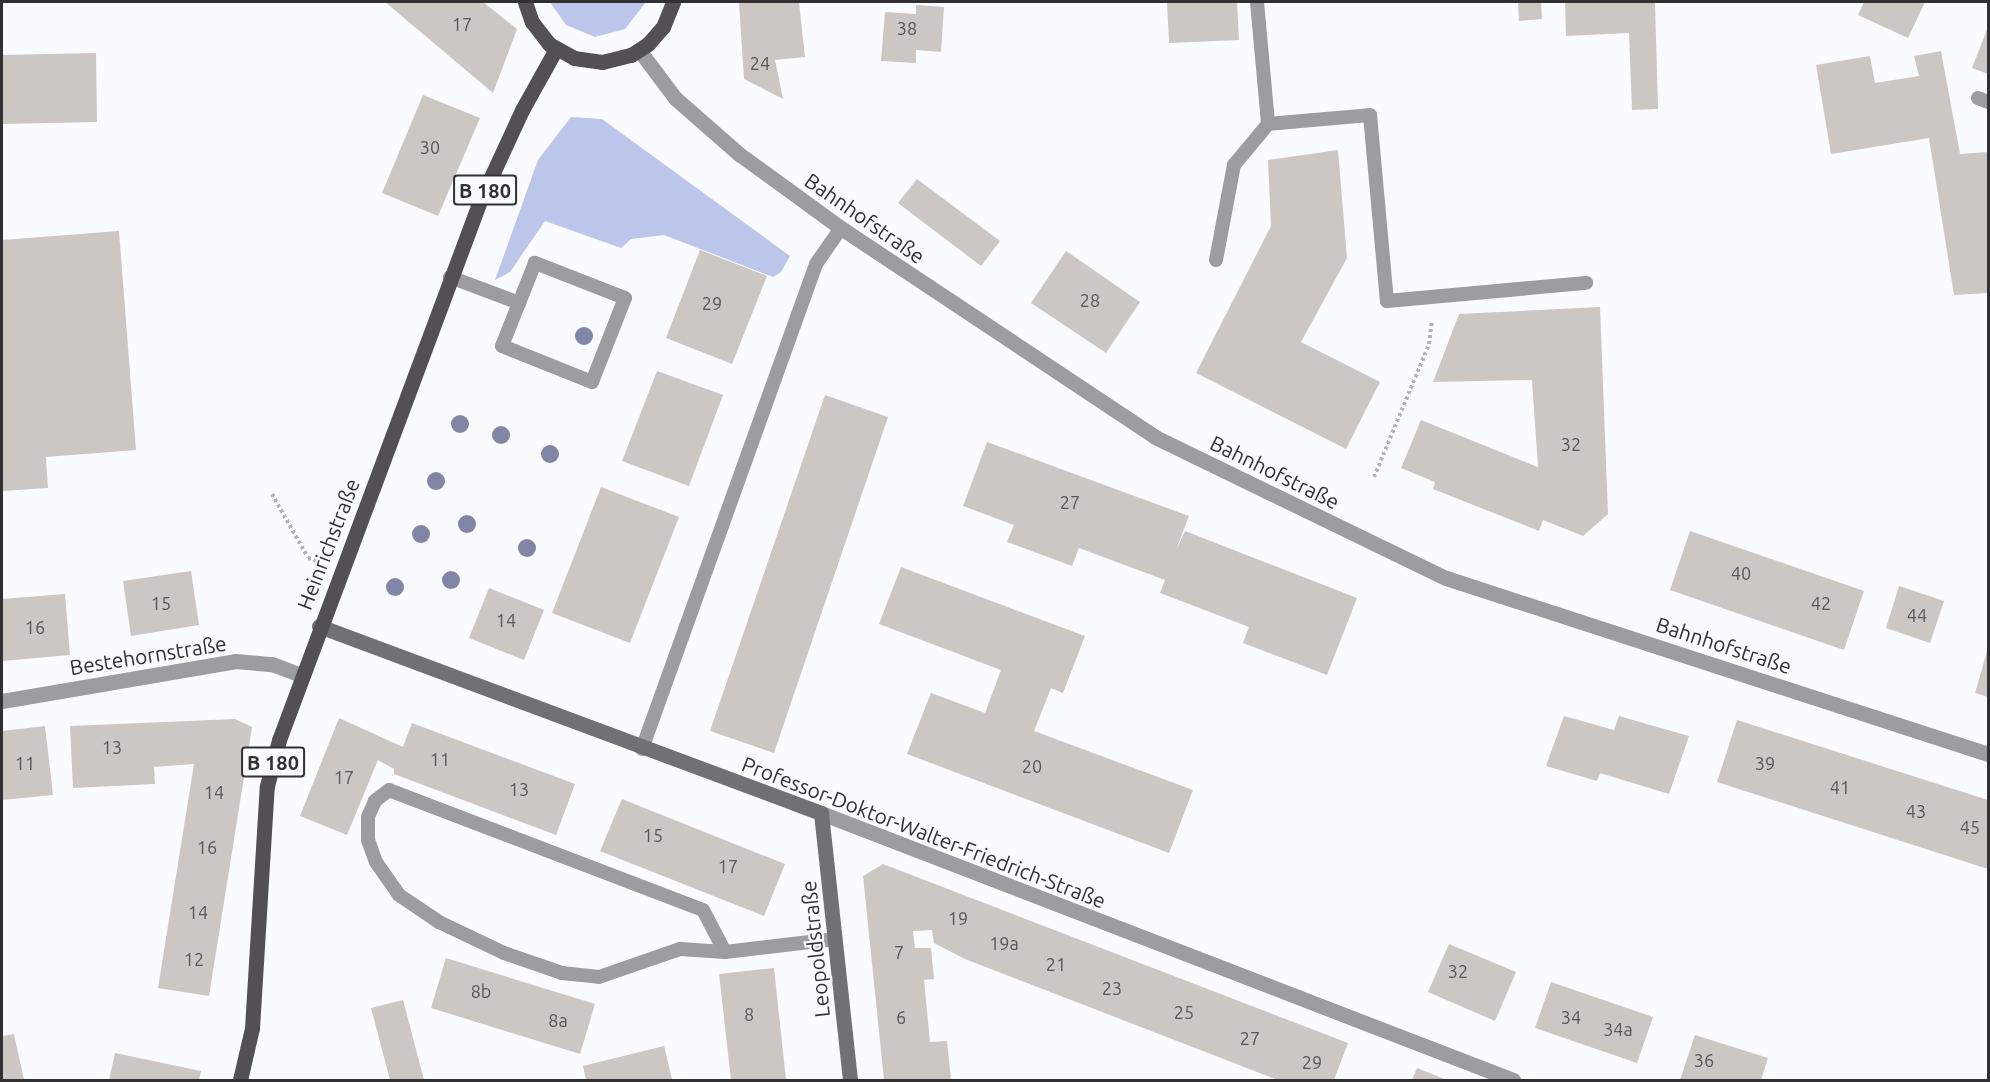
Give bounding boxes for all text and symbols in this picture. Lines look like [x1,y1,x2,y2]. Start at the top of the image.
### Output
house number: 17 [452,13,472,35]
house number: 38 [897,17,917,39]
house number: 24 [750,52,770,74]
house number: 30 [420,136,440,158]
street label: Bahnhofstraße [800,167,930,269]
road number: B 180 [452,173,518,207]
house number: 28 [1080,289,1100,311]
house number: 29 [702,292,722,314]
street label: Bahnhofstraße [1206,430,1344,514]
house number: 32 [1561,433,1581,455]
street label: Heinrichstraße [291,475,365,613]
house number: 27 [1060,491,1080,513]
house number: 40 [1731,562,1751,584]
house number: 15 [151,592,171,614]
house number: 42 [1811,592,1831,614]
house number: 44 [1907,604,1927,626]
house number: 14 [496,609,516,631]
street label: Bahnhofstraße [1653,611,1795,679]
house number: 16 [25,616,45,638]
street label: Bestehornstraße [68,630,228,680]
house number: 13 [102,736,122,758]
road number: B 180 [240,745,306,779]
house number: 11 [430,748,450,770]
street label: Professor-Doktor-Walter-Friedrich-Straße [738,751,1110,913]
house number: 11 [15,752,35,774]
house number: 39 [1755,752,1775,774]
house number: 20 [1022,755,1042,777]
house number: 17 [334,766,354,788]
house number: 41 [1830,776,1850,798]
house number: 13 [509,778,529,800]
house number: 14 [204,781,224,803]
house number: 43 [1906,800,1926,822]
house number: 45 [1960,816,1980,838]
house number: 15 [643,824,663,846]
house number: 16 [197,836,217,858]
house number: 17 [718,855,738,877]
street label: Leopoldstraße [795,879,835,1019]
house number: 14 [188,901,208,923]
house number: 19 [948,907,968,929]
house number: 19a [989,932,1019,954]
house number: 7 [894,941,904,963]
house number: 12 [184,948,204,970]
house number: 21 [1046,953,1066,975]
house number: 32 [1448,960,1468,982]
house number: 23 [1102,977,1122,999]
house number: 8b [471,980,491,1002]
house number: 25 [1174,1001,1194,1023]
house number: 8 [744,1003,754,1025]
house number: 6 [896,1006,906,1028]
house number: 34 [1561,1006,1581,1028]
house number: 8a [548,1009,568,1031]
house number: 34a [1603,1018,1633,1040]
house number: 27 [1240,1027,1260,1049]
house number: 36 [1694,1049,1714,1071]
house number: 29 [1302,1051,1322,1073]

